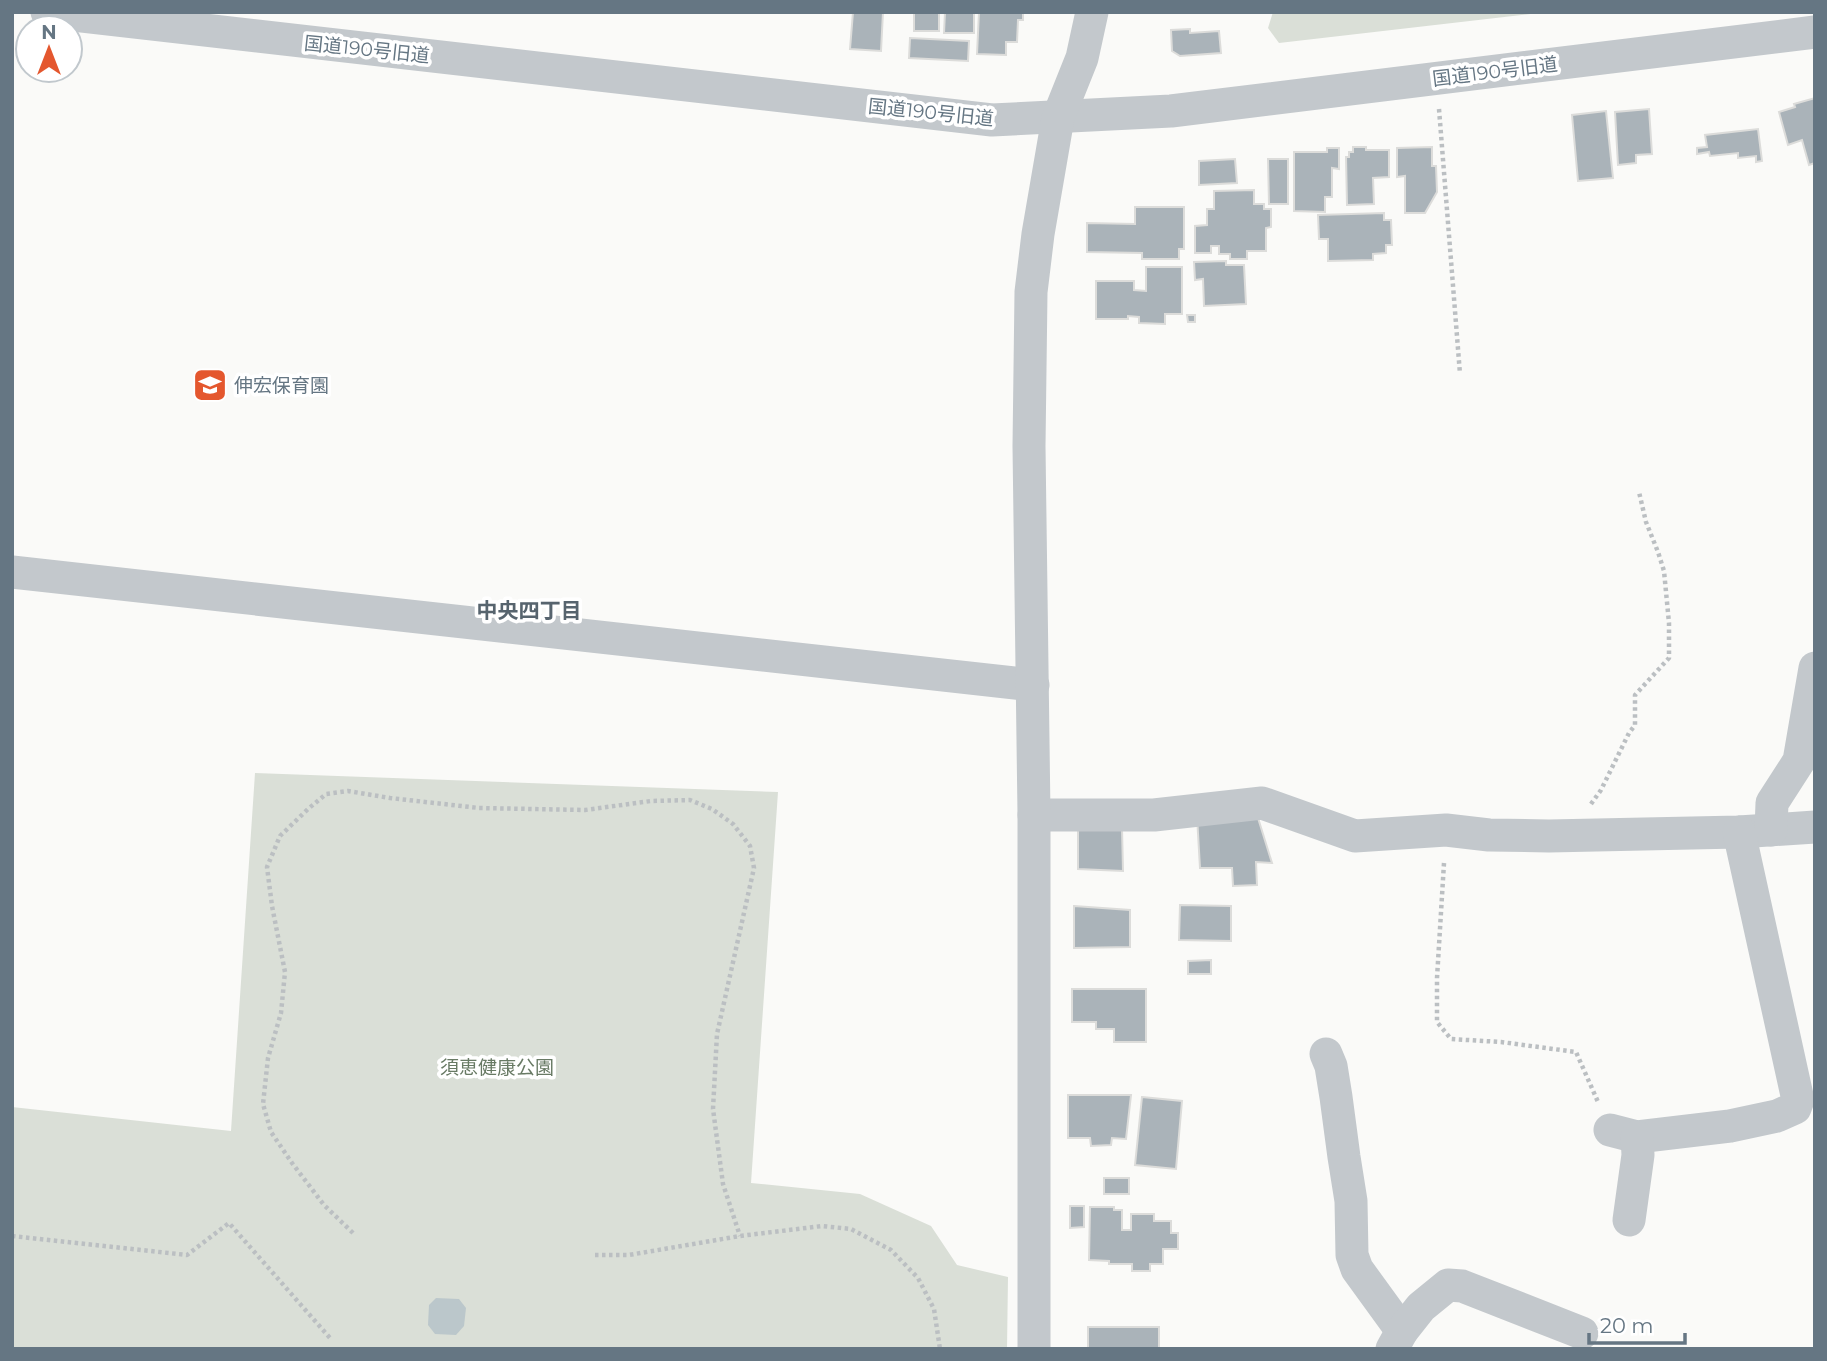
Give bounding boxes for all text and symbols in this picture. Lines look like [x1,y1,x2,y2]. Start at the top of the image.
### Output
north arrow [14,14,84,84]
text: N [41,21,57,44]
street label: 国道190号旧道 [303,31,431,68]
street label: 国道190号旧道 [1431,52,1559,91]
street label: 国道190号旧道 [867,94,995,131]
school or university icon: 伸宏保育園 [191,366,229,404]
place label: 伸宏保育園 [234,374,329,397]
district label: 中央四丁目 [477,598,582,623]
park label: 須恵健康公園 [440,1056,554,1079]
scale bar [1589,1302,1685,1346]
text: 20 m [1600,1313,1654,1338]

